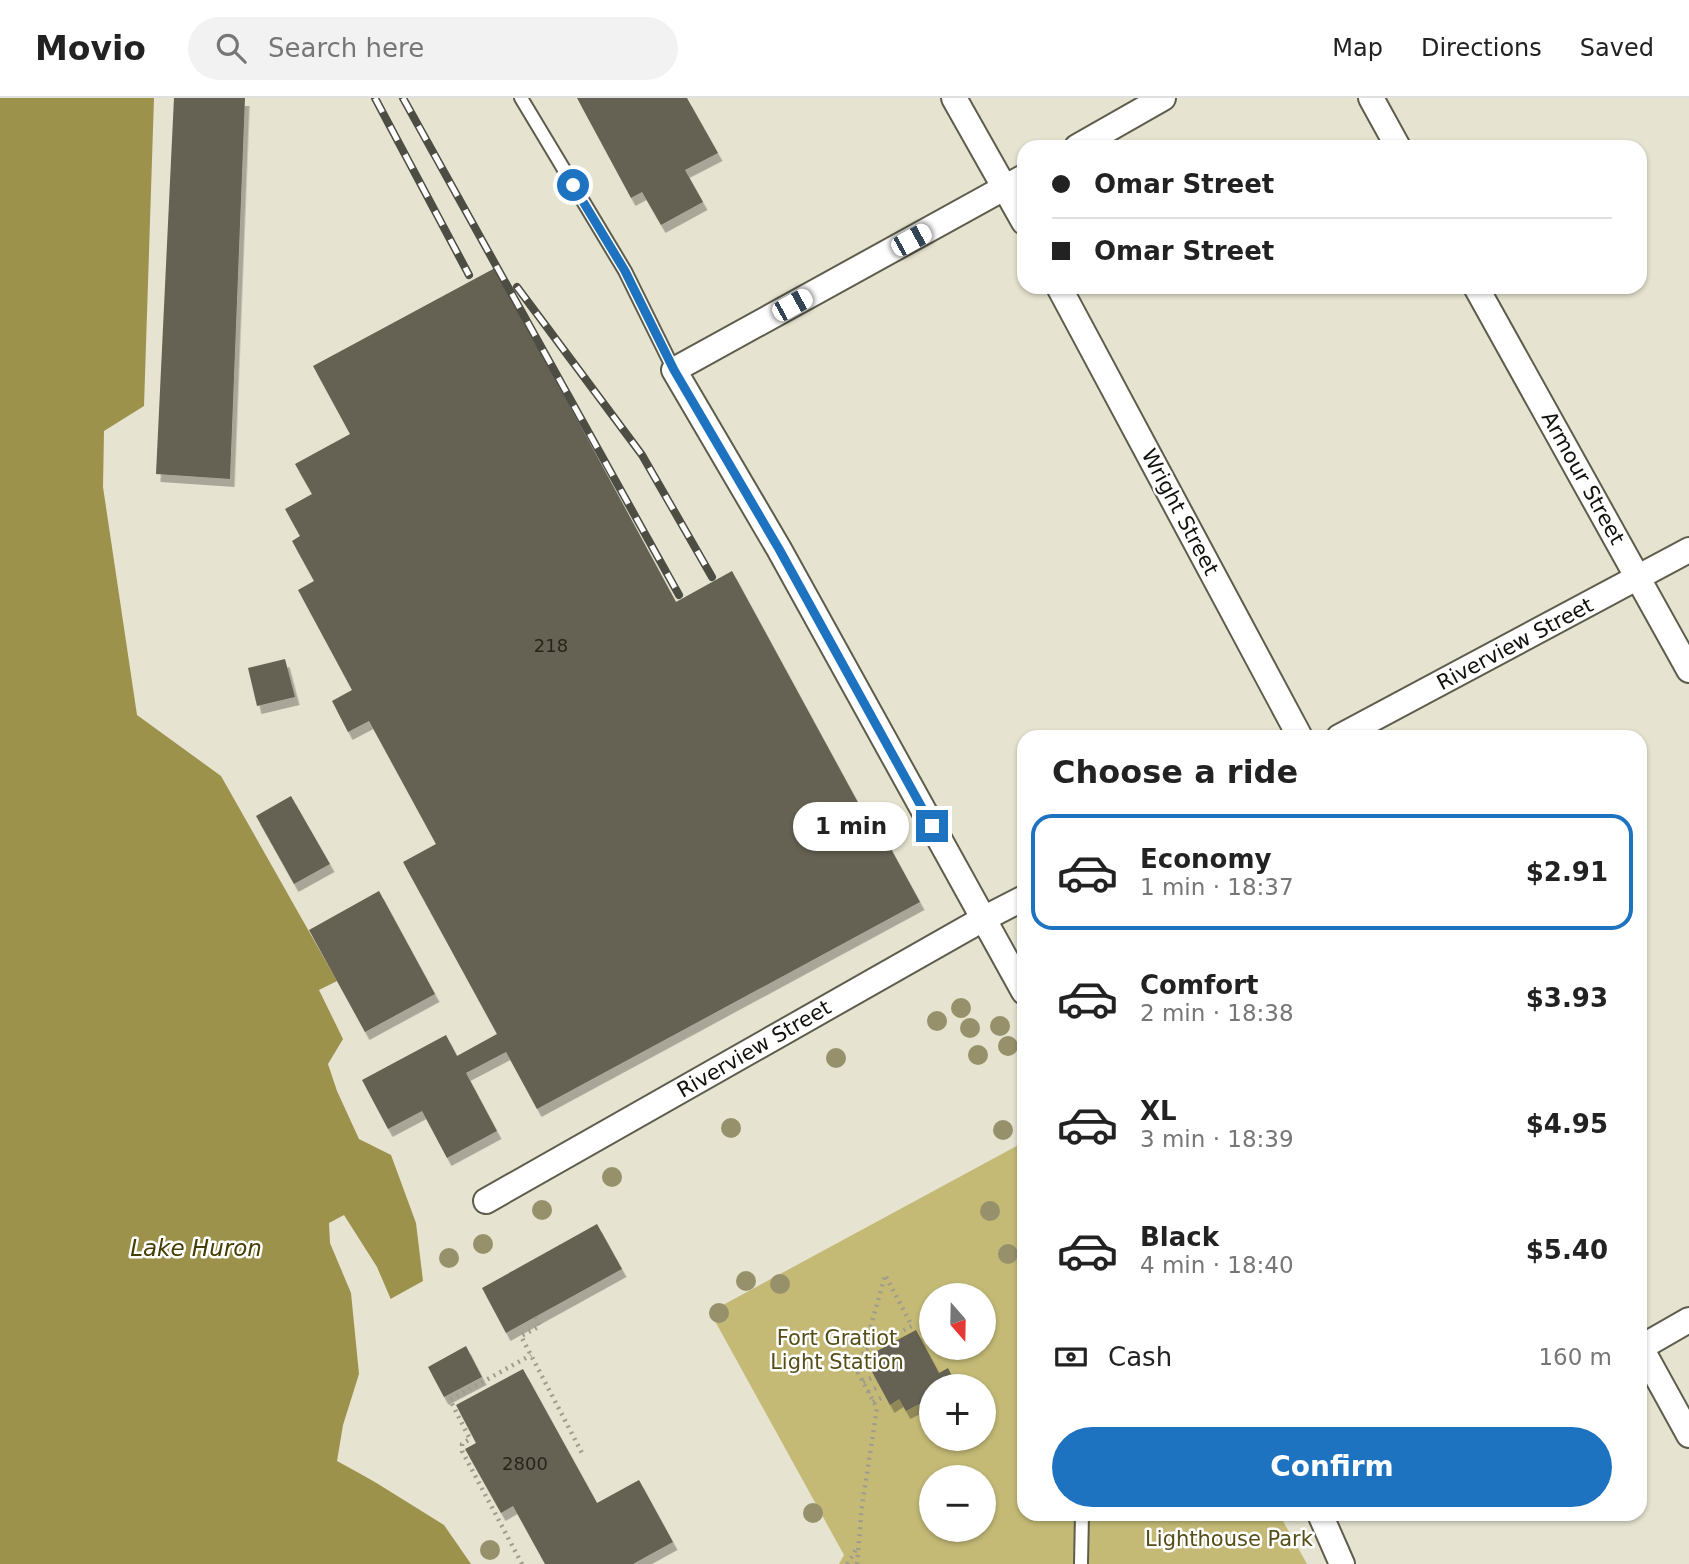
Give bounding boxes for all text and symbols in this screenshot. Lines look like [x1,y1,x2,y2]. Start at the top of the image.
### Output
search box [188,17,678,80]
text: Movio [35,29,146,68]
icon: search [212,29,250,67]
text: Search here [268,33,424,63]
text: Map [1332,34,1383,62]
text: Directions [1421,34,1542,62]
text: Saved [1580,34,1654,62]
route start [557,169,589,201]
text: Omar Street [1094,169,1274,199]
car [888,221,935,259]
text: Omar Street [1094,236,1274,266]
car [769,286,816,324]
street label: Armour Street [1537,407,1629,549]
street label: Wright Street [1137,445,1223,579]
street label: Riverview Street [1433,593,1597,695]
house number: 218 [534,635,568,656]
text: Choose a ride [1052,753,1298,791]
callout: 1 min [792,802,908,850]
route end [916,810,948,842]
text: 1 min [815,813,887,839]
icon: car [1056,841,1119,904]
text: Economy [1140,844,1271,874]
text: $2.91 [1526,857,1608,887]
text: 1 min · 18:37 [1140,874,1294,900]
icon: car [1056,967,1119,1030]
text: Comfort [1140,970,1258,1000]
text: $3.93 [1526,983,1608,1013]
street label: Riverview Street [673,995,835,1103]
text: 2 min · 18:38 [1140,1000,1294,1026]
icon: car [1056,1093,1119,1156]
text: XL [1140,1096,1177,1126]
text: $4.95 [1526,1109,1608,1139]
text: 3 min · 18:39 [1140,1126,1294,1152]
icon: car [1056,1219,1119,1282]
text: Black [1140,1222,1219,1252]
water label: Lake Huron [130,1235,262,1261]
text: $5.40 [1526,1235,1608,1265]
text: 4 min · 18:40 [1140,1252,1294,1278]
north arrow [919,1283,996,1360]
map controls [919,1283,996,1542]
park label: Fort Gratiot Light Station [770,1326,904,1374]
icon: cash [1052,1338,1090,1376]
text: Cash [1108,1342,1172,1372]
text: 160 m [1538,1344,1612,1370]
button: + [919,1374,996,1451]
button: Confirm [1052,1427,1612,1507]
house number: 2800 [502,1453,548,1474]
button: − [919,1465,996,1542]
park label: Lighthouse Park [1145,1527,1314,1551]

